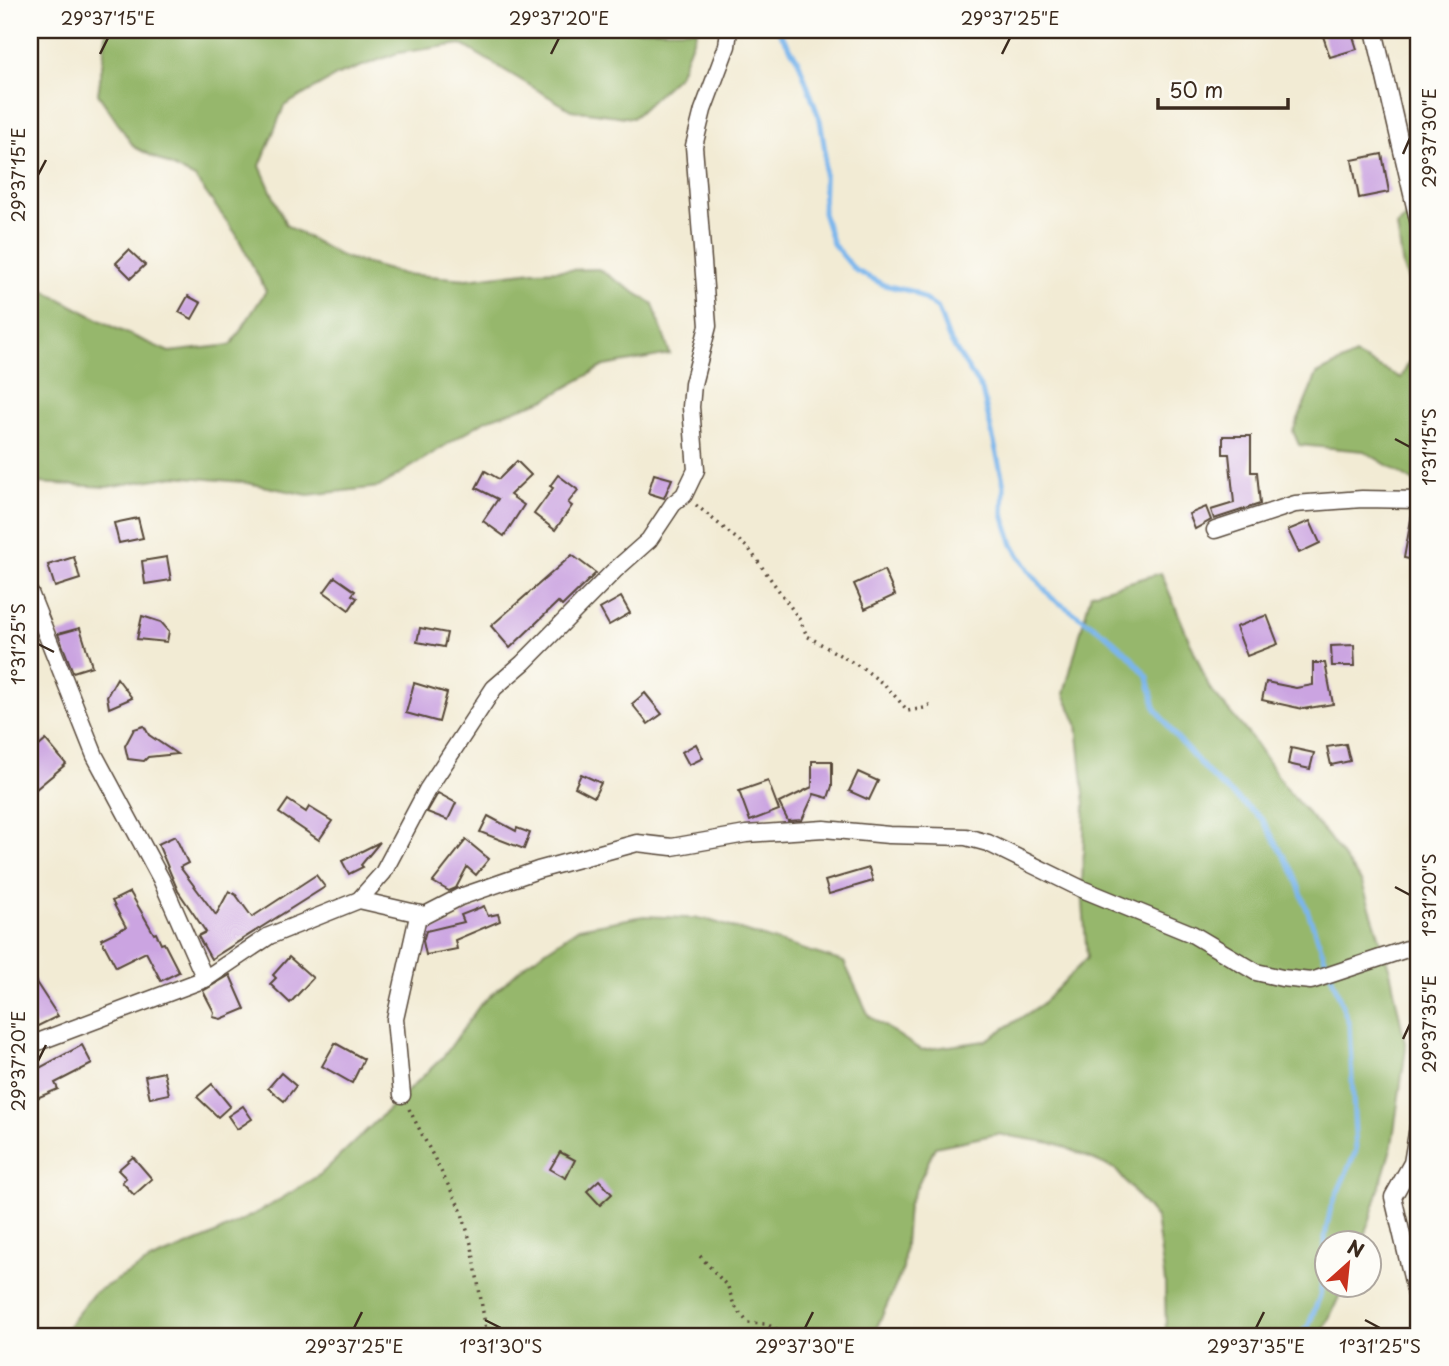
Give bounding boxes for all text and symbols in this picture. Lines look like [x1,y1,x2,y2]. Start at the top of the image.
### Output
text: 29°37'15"E [61,4,155,31]
text: 29°37'20"E [509,4,609,31]
text: 29°37'25"E [960,4,1060,31]
scale bar [1158,66,1288,110]
text: 50 m [1169,73,1223,105]
text: 29°37'30"E [1415,88,1442,188]
text: 29°37'15"E [4,128,31,222]
text: 1°31'15"S [1415,408,1442,486]
text: 1°31'25"S [4,603,31,685]
text: 1°31'20"S [1415,853,1442,937]
text: 29°37'35"E [1415,975,1442,1073]
text: 29°37'20"E [4,1011,31,1111]
north arrow [1312,1230,1382,1300]
text: N [1343,1232,1369,1264]
text: 29°37'25"E [304,1332,404,1359]
text: 1°31'30"S [460,1332,542,1359]
text: 29°37'30"E [755,1332,855,1359]
text: 29°37'35"E [1207,1332,1305,1359]
text: 1°31'25"S [1339,1332,1421,1359]

